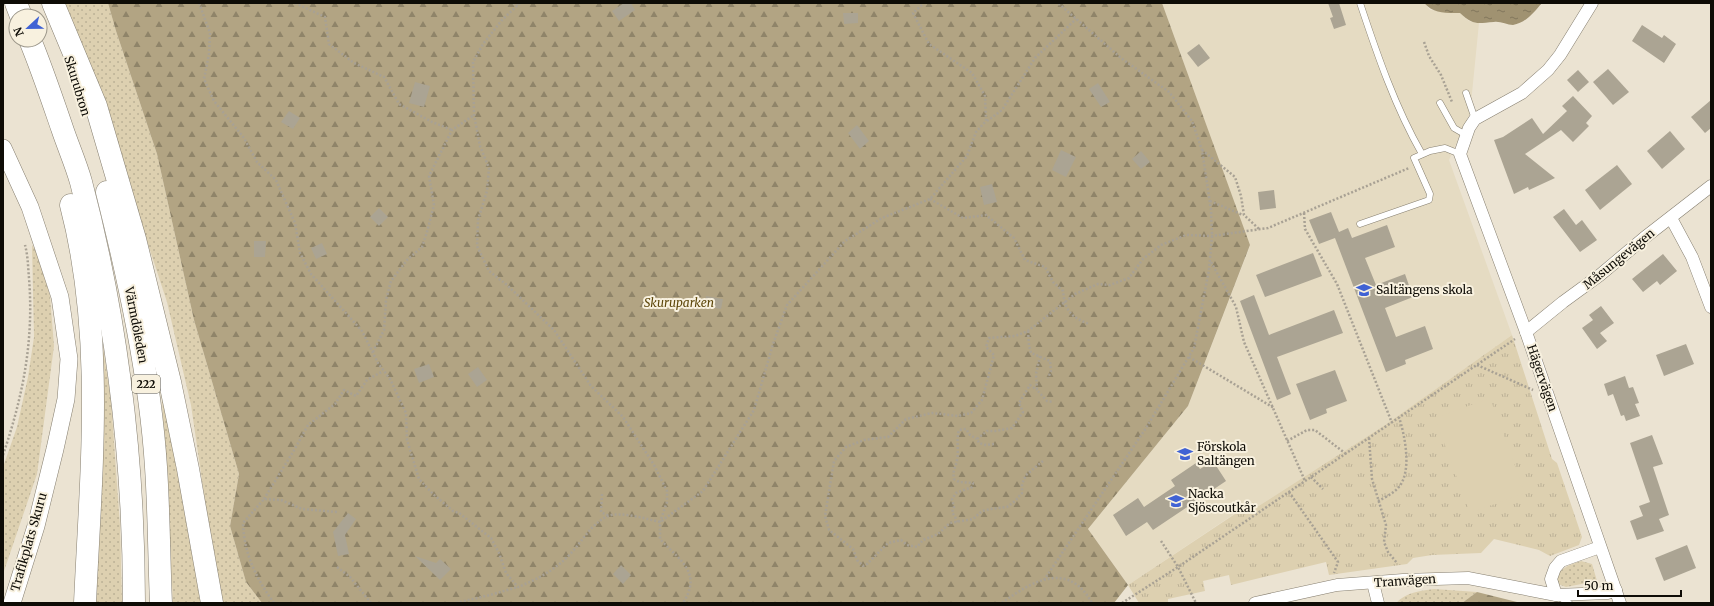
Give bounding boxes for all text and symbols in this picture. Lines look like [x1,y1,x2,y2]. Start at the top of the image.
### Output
north arrow [8,8,48,48]
text: N [10,25,27,38]
street label: Skurubron [61,54,94,118]
street label: Måsungevägen [1580,225,1657,292]
school or university icon: Saltängens skola [1355,281,1373,299]
place label: Saltängens skola [1376,282,1473,297]
street label: Värmdöleden [122,284,151,364]
park label: Skuruparken [644,295,714,310]
street label: Hägervägen [1524,342,1561,413]
road number: 222 [132,375,160,393]
place label: Förskola Saltängen [1197,439,1255,468]
school or university icon: Förskola Saltängen [1176,445,1194,463]
place label: Nacka Sjöscoutkår [1188,486,1257,515]
street label: Trafikplats Skuru [7,490,50,593]
school or university icon: Nacka Sjöscoutkår [1167,492,1185,510]
street label: Tranvägen [1373,571,1437,590]
scale bar [1578,572,1681,598]
text: 50 m [1584,578,1613,593]

